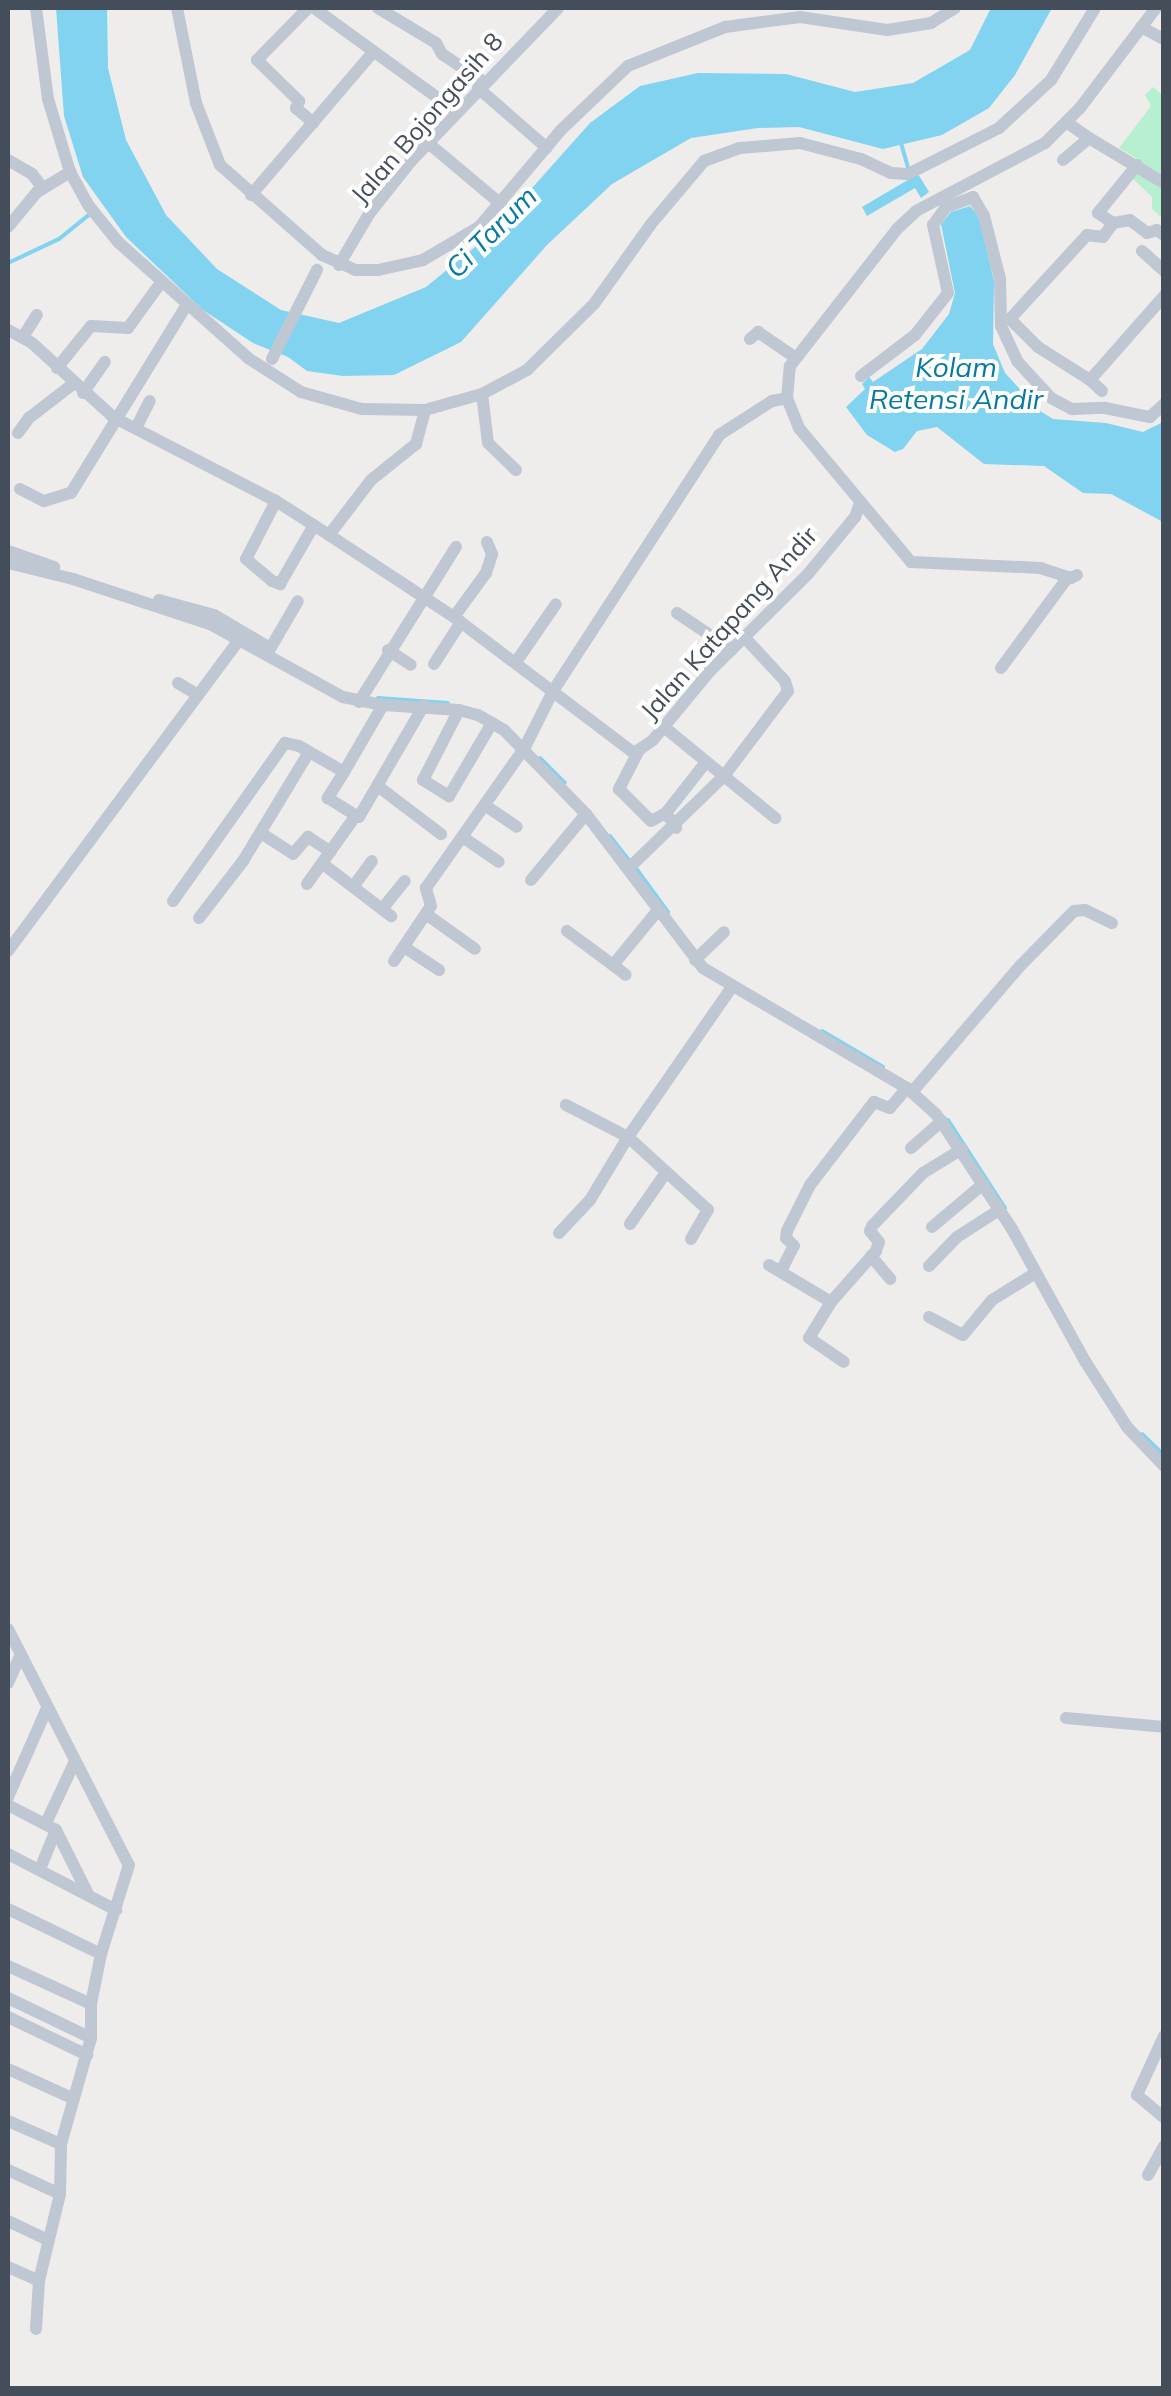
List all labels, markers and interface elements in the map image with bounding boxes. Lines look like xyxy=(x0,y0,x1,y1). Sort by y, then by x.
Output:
street label: Jalan Bojongasih 8 xyxy=(345,27,509,209)
water label: Ci Tarum xyxy=(438,179,544,285)
water label: Kolam Retensi Andir xyxy=(869,350,1043,416)
street label: Jalan Katapang Andir xyxy=(634,520,824,726)

